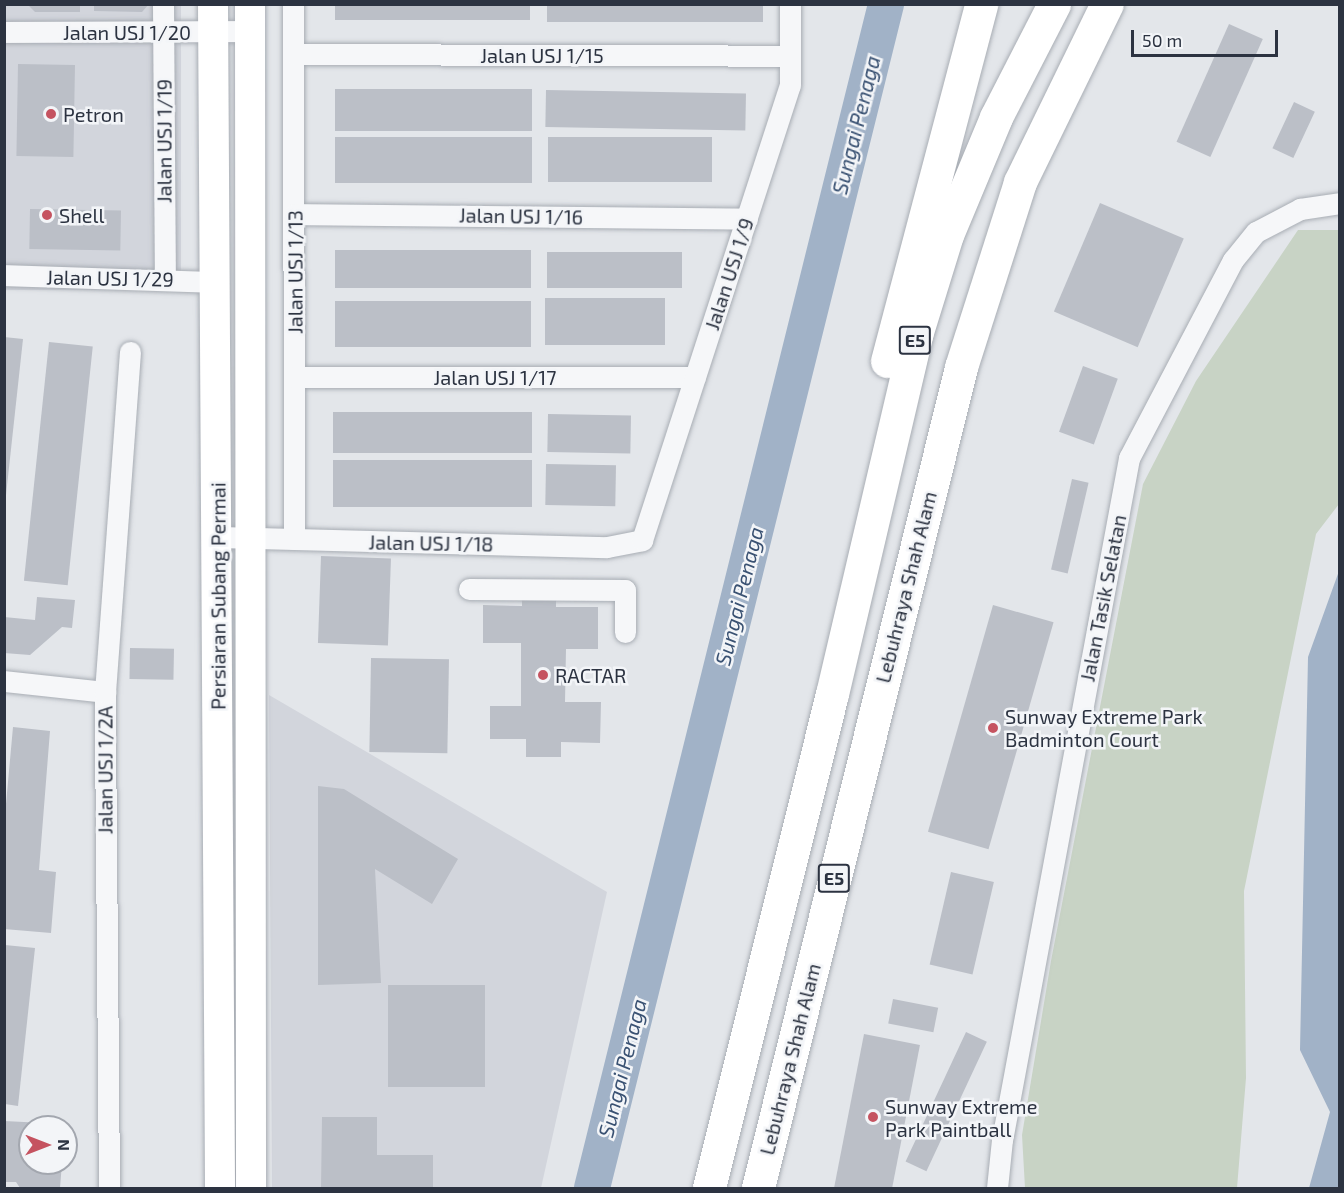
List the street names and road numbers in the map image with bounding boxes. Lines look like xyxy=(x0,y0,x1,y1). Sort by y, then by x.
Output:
street label: Jalan USJ 1/20 xyxy=(63,20,191,44)
street label: Jalan USJ 1/15 xyxy=(480,43,604,67)
street label: Jalan USJ 1/19 xyxy=(152,79,176,203)
street label: Jalan USJ 1/16 xyxy=(459,203,583,229)
street label: Jalan USJ 1/13 xyxy=(283,210,307,334)
street label: Jalan USJ 1/9 xyxy=(700,215,758,333)
street label: Jalan USJ 1/29 xyxy=(46,265,174,291)
road number: E5 xyxy=(898,325,932,355)
street label: Jalan USJ 1/17 xyxy=(433,365,557,389)
street label: Persiaran Subang Permai xyxy=(206,482,230,710)
street label: Lebuhraya Shah Alam xyxy=(871,488,941,686)
street label: Jalan Tasik Selatan xyxy=(1075,512,1131,684)
street label: Jalan USJ 1/18 xyxy=(368,530,494,556)
street label: Jalan USJ 1/2A xyxy=(93,706,117,834)
road number: E5 xyxy=(818,863,850,893)
street label: Lebuhraya Shah Alam xyxy=(755,960,825,1158)

